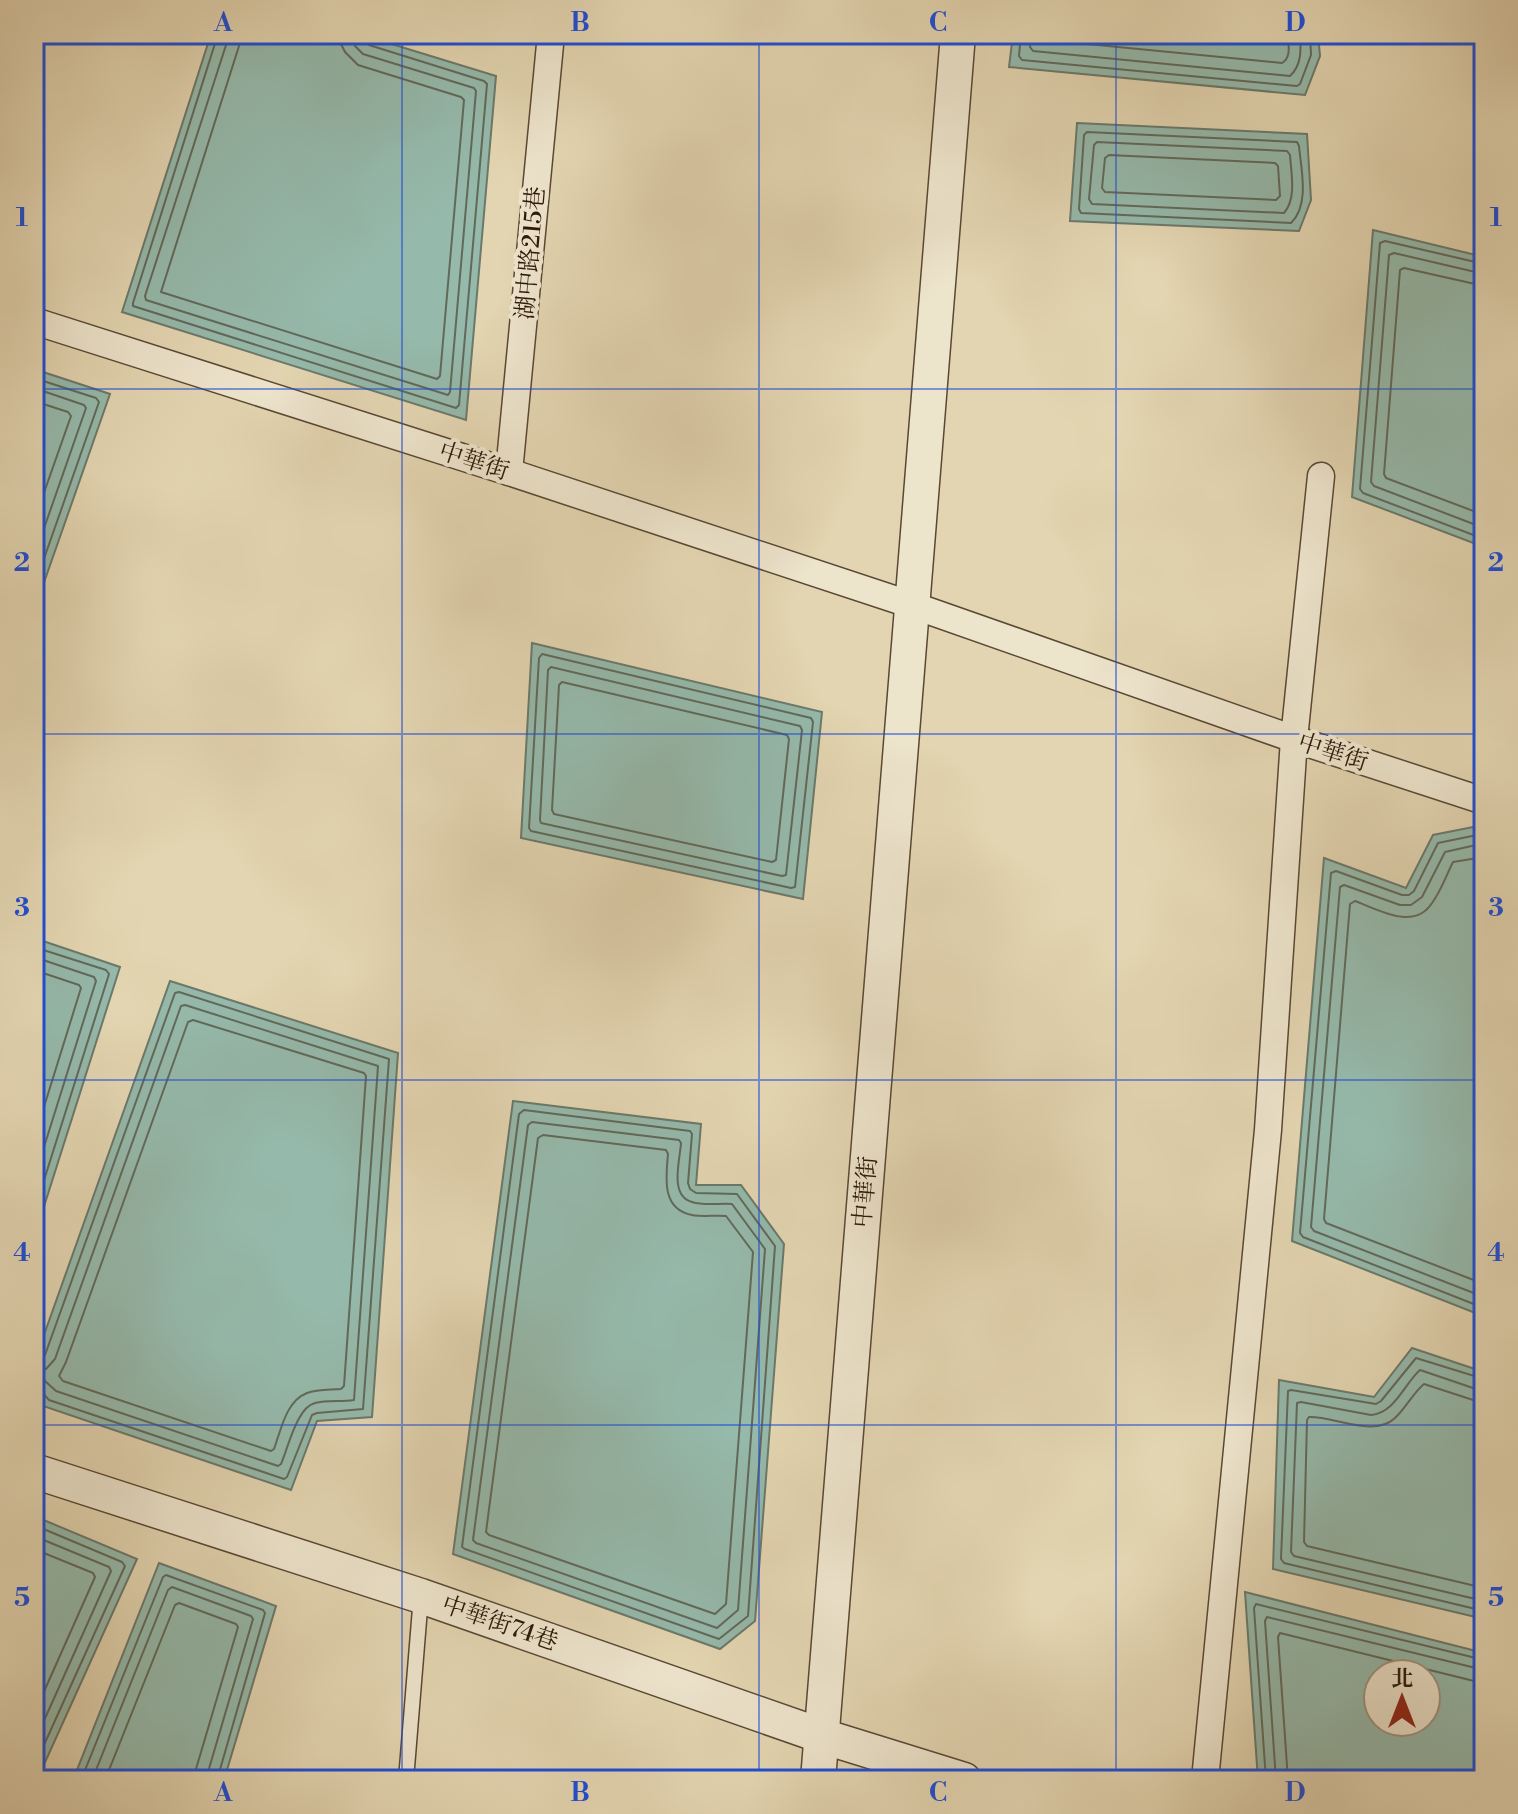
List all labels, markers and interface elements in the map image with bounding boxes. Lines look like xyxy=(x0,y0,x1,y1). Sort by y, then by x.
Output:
text: A xyxy=(213,7,233,39)
text: B xyxy=(570,7,590,39)
text: C xyxy=(929,7,947,39)
text: D xyxy=(1285,7,1305,39)
street label: 湖中路215巷 xyxy=(510,185,552,321)
text: 1 xyxy=(16,202,29,234)
text: 1 xyxy=(1490,202,1503,234)
street label: 中華街 xyxy=(435,437,513,487)
text: 2 xyxy=(14,547,30,579)
text: 2 xyxy=(1488,547,1504,579)
street label: 中華街 xyxy=(1294,728,1372,778)
text: 3 xyxy=(14,892,30,924)
text: 3 xyxy=(1488,892,1504,924)
street label: 中華街 xyxy=(848,1155,884,1229)
text: 4 xyxy=(13,1237,31,1269)
text: 4 xyxy=(1487,1237,1505,1269)
text: 5 xyxy=(14,1582,30,1614)
text: 5 xyxy=(1488,1582,1504,1614)
street label: 中華街74巷 xyxy=(438,1590,562,1658)
north arrow xyxy=(1362,1658,1442,1738)
text: 北 xyxy=(1391,1666,1413,1693)
text: A xyxy=(213,1777,233,1809)
text: B xyxy=(570,1777,590,1809)
text: C xyxy=(929,1777,947,1809)
text: D xyxy=(1285,1777,1305,1809)

